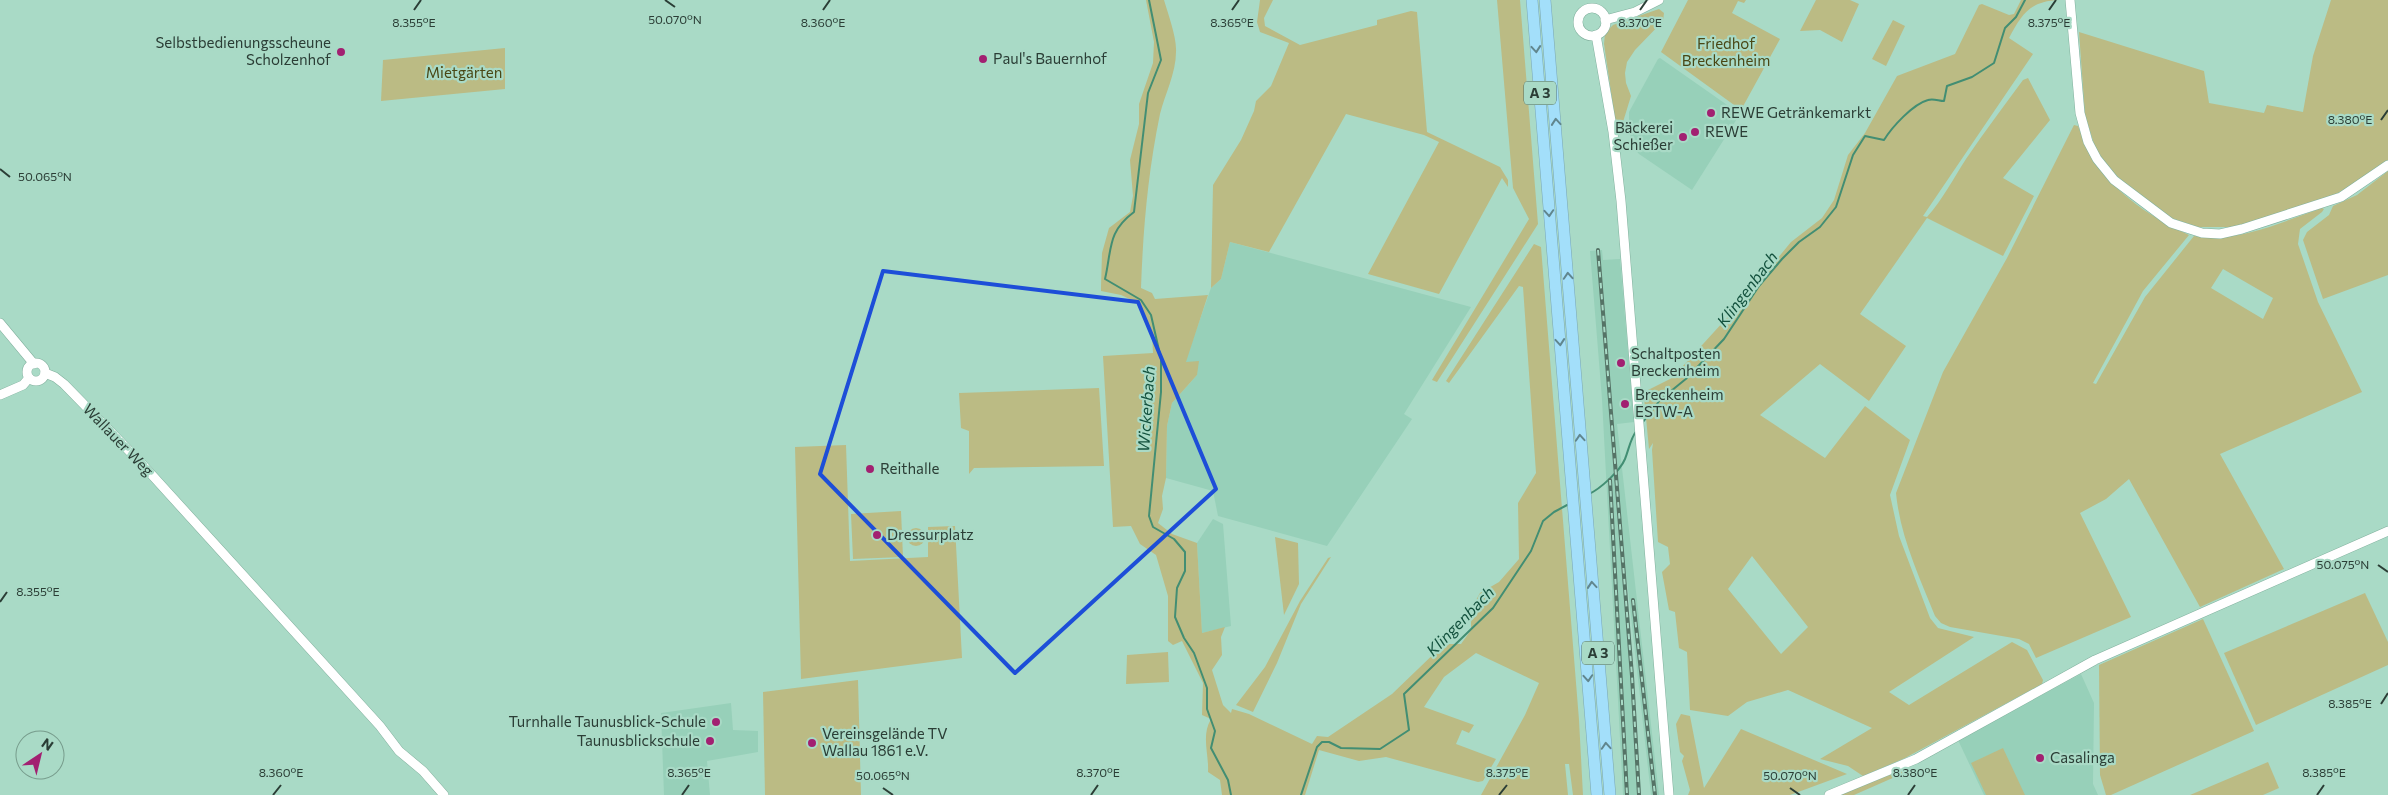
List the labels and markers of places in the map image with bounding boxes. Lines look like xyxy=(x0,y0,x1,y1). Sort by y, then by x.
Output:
place label: Selbstbedienungsscheune Scholzenhof xyxy=(155,33,331,68)
marker: Selbstbedienungsscheune Scholzenhof xyxy=(335,46,347,58)
place label: Paul's Bauernhof xyxy=(993,49,1107,67)
marker: Paul's Bauernhof xyxy=(977,53,989,65)
place label: REWE Getränkemarkt xyxy=(1721,103,1871,121)
marker: REWE Getränkemarkt xyxy=(1705,107,1717,119)
place label: Bäckerei Schießer xyxy=(1614,118,1673,153)
place label: REWE xyxy=(1705,122,1748,140)
marker: REWE xyxy=(1689,126,1701,138)
marker: Bäckerei Schießer xyxy=(1677,131,1689,143)
place label: Schaltposten Breckenheim xyxy=(1631,344,1721,379)
marker: Schaltposten Breckenheim xyxy=(1615,357,1627,369)
place label: Breckenheim ESTW-A xyxy=(1635,385,1724,420)
marker: Breckenheim ESTW-A xyxy=(1619,398,1631,410)
place label: Reithalle xyxy=(880,459,940,477)
marker: Reithalle xyxy=(864,463,876,475)
place label: Dressurplatz xyxy=(887,525,974,543)
marker: Dressurplatz xyxy=(871,529,883,541)
place label: Turnhalle Taunusblick-Schule xyxy=(508,712,706,730)
marker: Turnhalle Taunusblick-Schule xyxy=(710,716,722,728)
place label: Vereinsgelände TV Wallau 1861 e.V. xyxy=(822,724,948,759)
place label: Taunusblickschule xyxy=(577,731,700,749)
marker: Taunusblickschule xyxy=(704,735,716,747)
marker: Vereinsgelände TV Wallau 1861 e.V. xyxy=(806,737,818,749)
place label: Casalinga xyxy=(2050,748,2115,766)
marker: Casalinga xyxy=(2034,752,2046,764)

